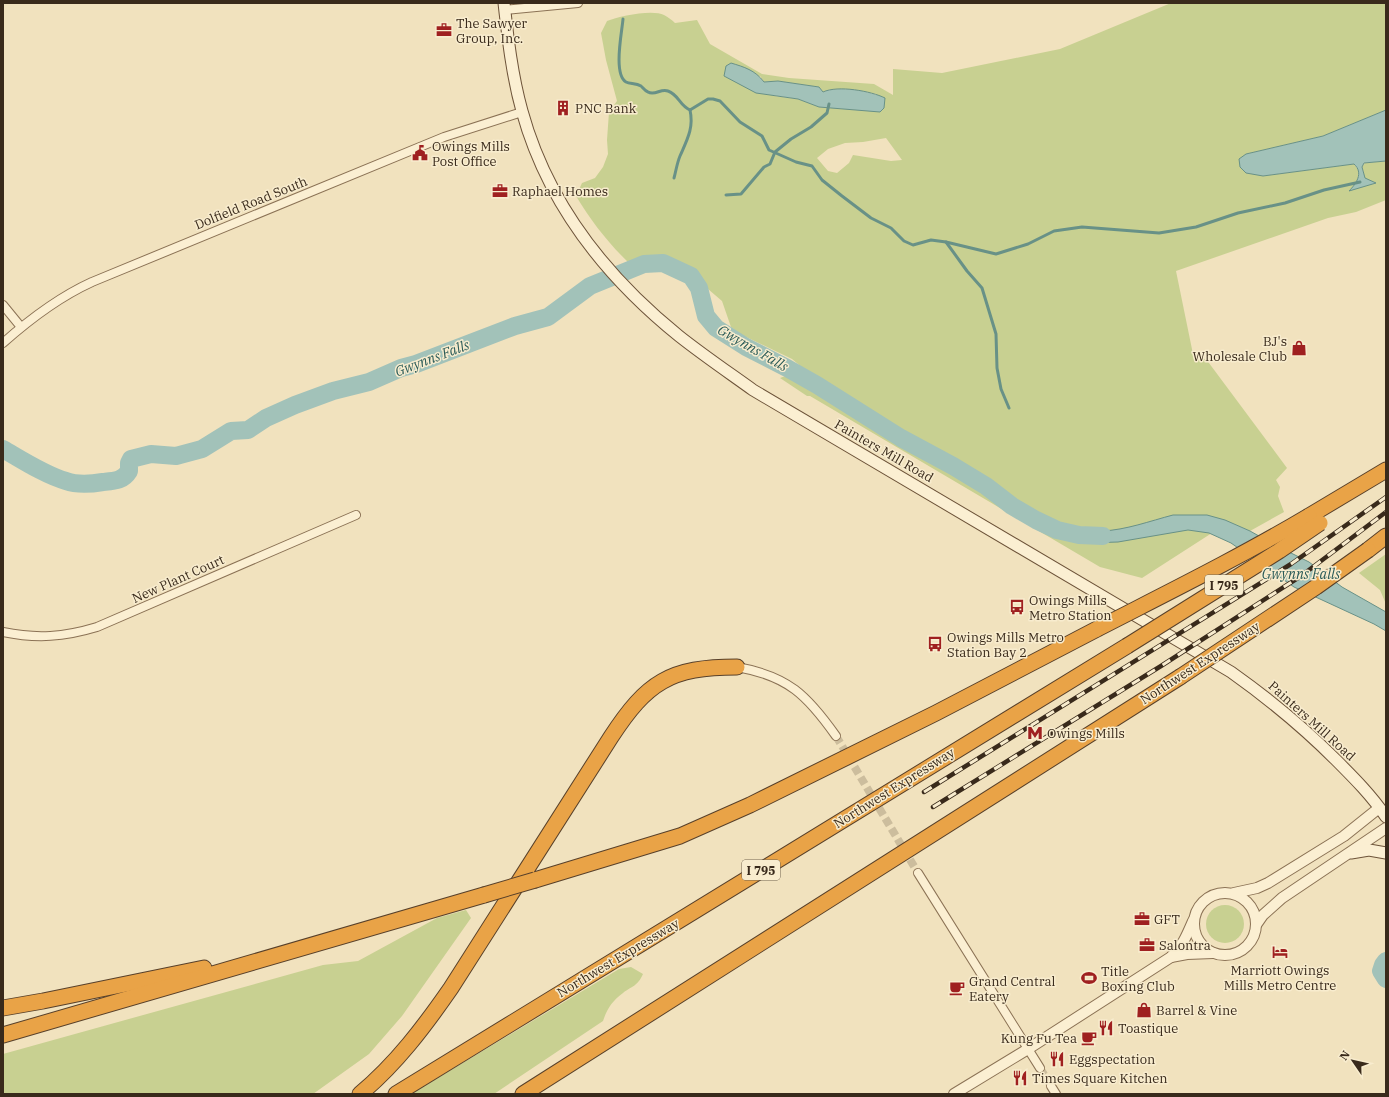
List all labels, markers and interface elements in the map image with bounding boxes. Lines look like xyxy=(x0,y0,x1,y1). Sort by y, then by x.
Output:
place label: The Sawyer Group, Inc. xyxy=(456,15,527,47)
office icon: The Sawyer Group, Inc. xyxy=(435,21,453,39)
building icon: PNC Bank xyxy=(554,99,572,117)
place label: PNC Bank xyxy=(575,100,637,117)
place label: Owings Mills Post Office xyxy=(432,138,510,170)
public building icon: Owings Mills Post Office xyxy=(411,144,429,162)
street label: Dolfield Road South xyxy=(192,173,310,233)
office icon: Raphael Homes xyxy=(491,182,509,200)
place label: Raphael Homes xyxy=(512,183,608,200)
water label: Gwynns Falls xyxy=(715,321,792,376)
place label: BJ's Wholesale Club xyxy=(1193,333,1287,365)
water label: Gwynns Falls xyxy=(392,335,473,380)
shop icon: BJ's Wholesale Club xyxy=(1290,339,1308,357)
street label: Painters Mill Road xyxy=(832,416,937,486)
street label: New Plant Court xyxy=(129,551,227,607)
water label: Gwynns Falls xyxy=(1262,565,1341,583)
road number: I 795 xyxy=(1205,575,1243,595)
place label: Owings Mills Metro Station xyxy=(1029,592,1112,624)
bus stop icon: Owings Mills Metro Station xyxy=(1008,598,1026,616)
street label: Northwest Expressway xyxy=(1137,618,1263,708)
place label: Owings Mills Metro Station Bay 2 xyxy=(947,629,1064,661)
bus stop icon: Owings Mills Metro Station Bay 2 xyxy=(926,635,944,653)
street label: Painters Mill Road xyxy=(1265,677,1359,765)
metro station icon: Owings Mills xyxy=(1026,724,1044,742)
place label: Owings Mills xyxy=(1047,725,1125,742)
street label: Northwest Expressway xyxy=(830,744,958,832)
road number: I 795 xyxy=(742,860,780,880)
office icon: GFT xyxy=(1133,910,1151,928)
place label: GFT xyxy=(1154,911,1181,928)
street label: Northwest Expressway xyxy=(554,915,682,1001)
office icon: Salontra xyxy=(1138,936,1156,954)
place label: Salontra xyxy=(1159,937,1211,954)
hotel icon: Marriott Owings Mills Metro Centre xyxy=(1271,943,1289,961)
place label: Marriott Owings Mills Metro Centre xyxy=(1224,962,1336,994)
place label: Title Boxing Club xyxy=(1101,963,1175,995)
sports icon: Title Boxing Club xyxy=(1080,969,1098,987)
place label: Grand Central Eatery xyxy=(969,973,1055,1005)
cafe icon: Grand Central Eatery xyxy=(948,979,966,997)
shop icon: Barrel & Vine xyxy=(1135,1001,1153,1019)
place label: Barrel & Vine xyxy=(1156,1002,1237,1019)
restaurant icon: Toastique xyxy=(1097,1019,1115,1037)
place label: Toastique xyxy=(1118,1020,1178,1037)
cafe icon: Kung Fu Tea xyxy=(1080,1029,1098,1047)
place label: Kung Fu Tea xyxy=(1001,1030,1077,1047)
north arrow xyxy=(1333,1041,1373,1081)
text: N xyxy=(1336,1048,1353,1063)
restaurant icon: Eggspectation xyxy=(1048,1050,1066,1068)
place label: Eggspectation xyxy=(1069,1051,1155,1068)
restaurant icon: Times Square Kitchen xyxy=(1011,1069,1029,1087)
place label: Times Square Kitchen xyxy=(1032,1070,1168,1087)

